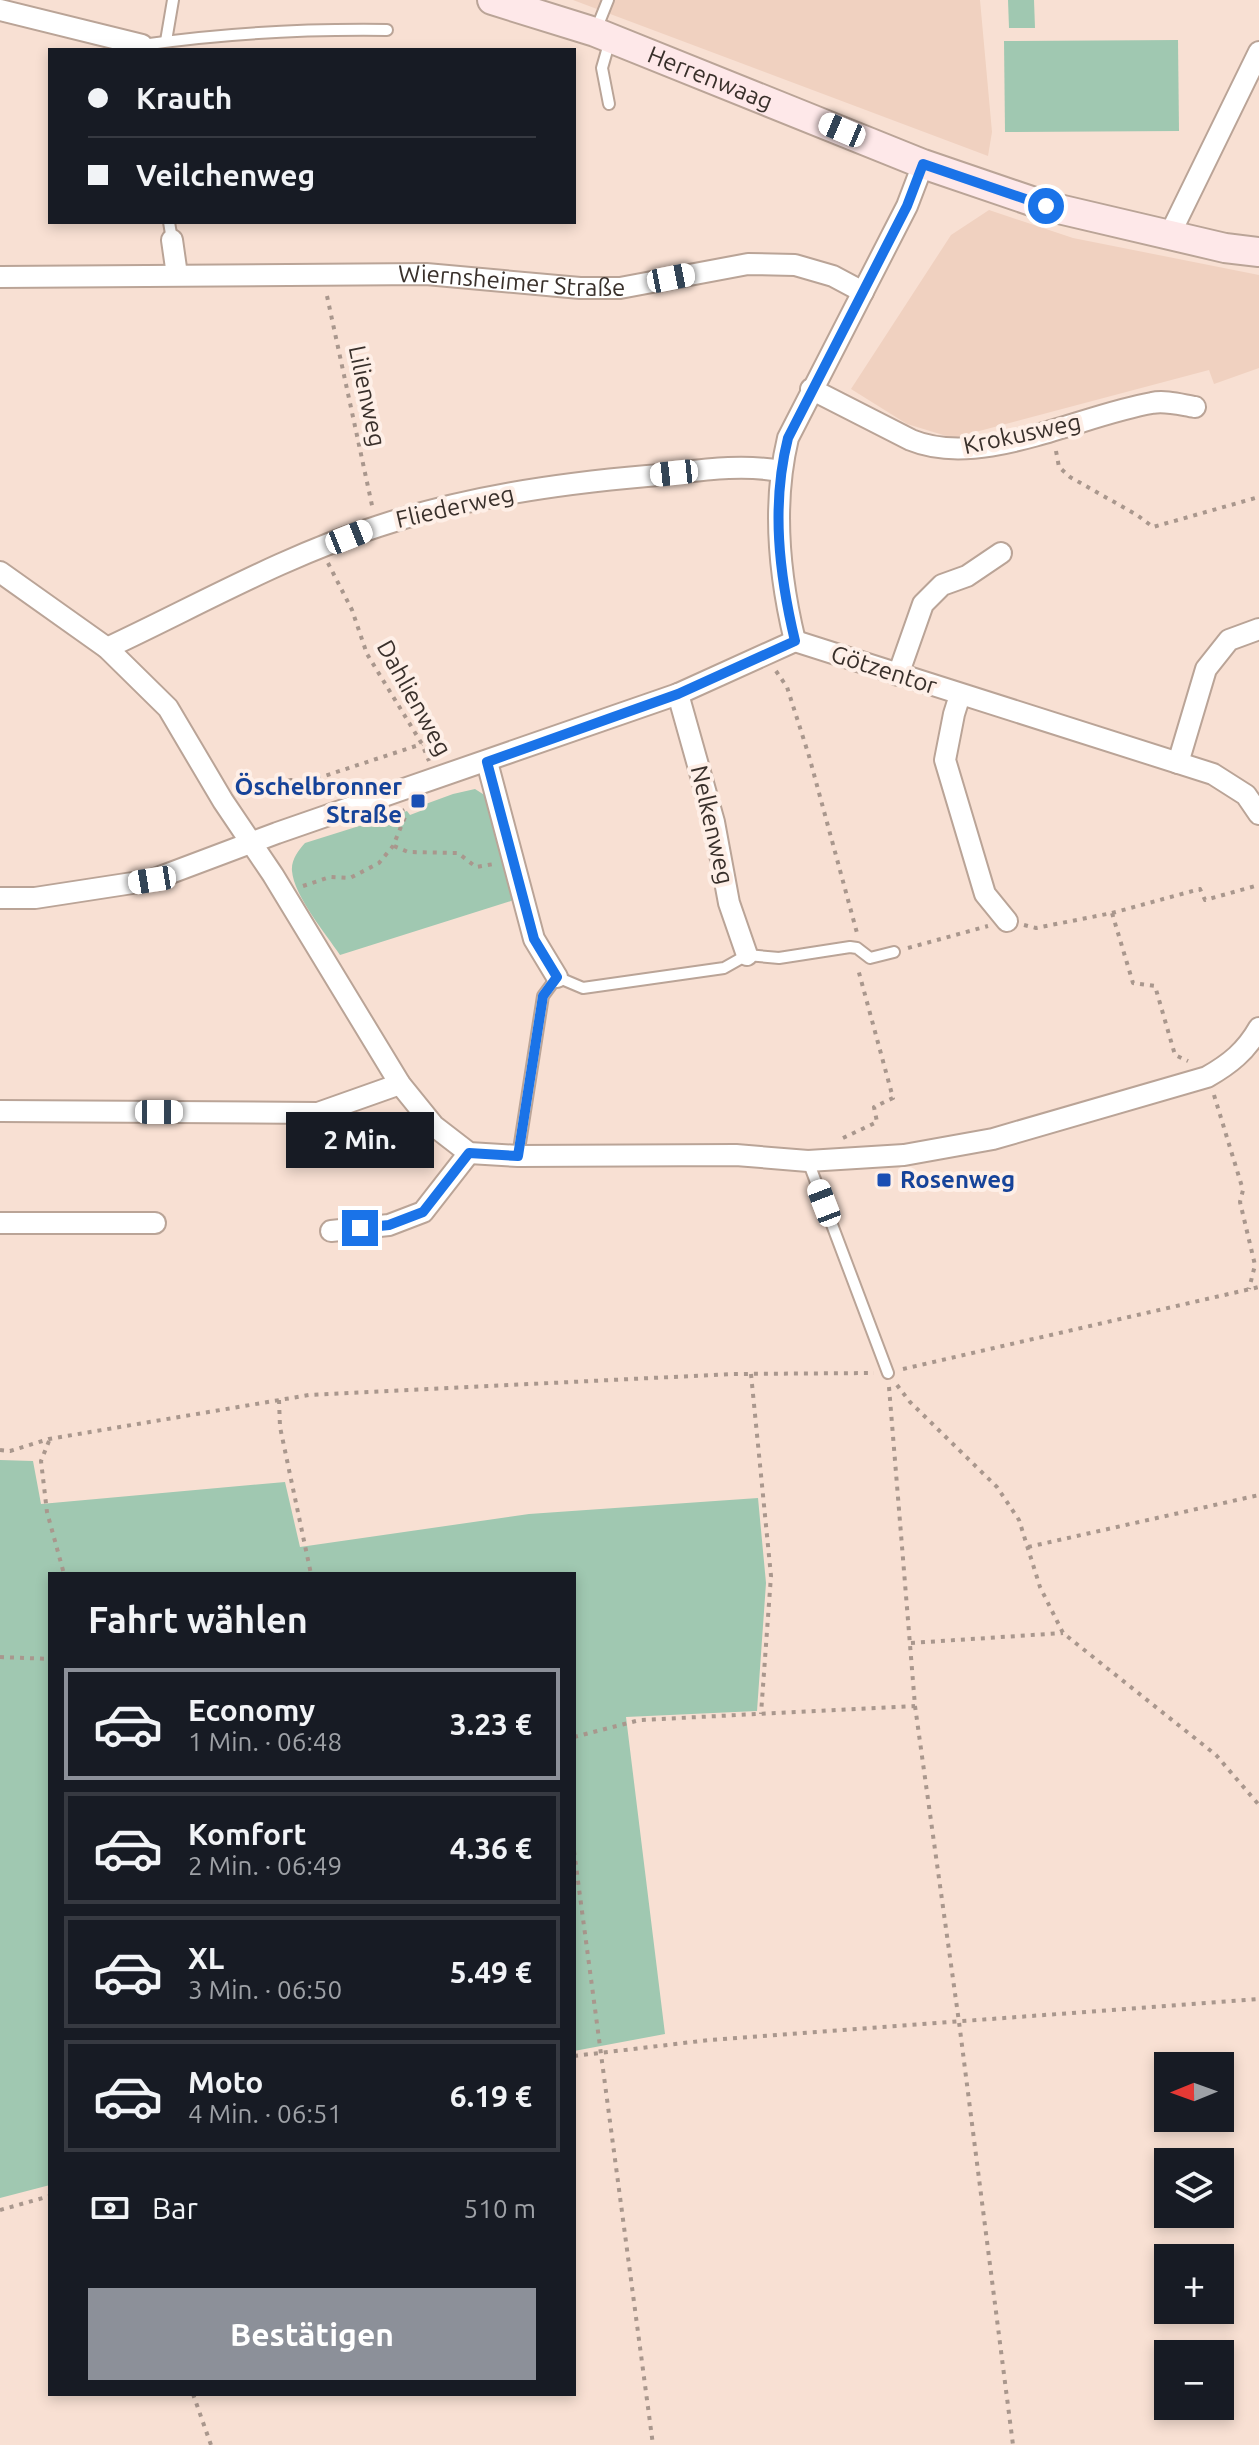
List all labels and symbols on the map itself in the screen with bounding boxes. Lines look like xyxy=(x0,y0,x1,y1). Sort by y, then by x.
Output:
street label: Herrenwaag xyxy=(644,41,777,115)
car xyxy=(815,110,869,150)
route start xyxy=(1028,188,1064,224)
street label: Wiernsheimer Straße xyxy=(398,260,625,301)
car xyxy=(645,262,697,294)
street label: Lilienweg xyxy=(344,343,391,449)
street label: Krokusweg xyxy=(961,408,1083,459)
car xyxy=(649,459,699,487)
street label: Fliederweg xyxy=(393,480,517,533)
car xyxy=(322,517,376,557)
street label: Dahlienweg xyxy=(372,635,457,760)
street label: Götzentor xyxy=(828,640,940,699)
street label: Nelkenweg xyxy=(686,763,739,887)
place label: Öschelbronner Straße xyxy=(235,772,402,828)
marker: Öschelbronner Straße xyxy=(409,792,427,810)
car xyxy=(126,864,178,896)
car xyxy=(135,1100,183,1124)
callout: 2 Min. xyxy=(286,1112,434,1168)
place label: Rosenweg xyxy=(900,1166,1015,1193)
marker: Rosenweg xyxy=(875,1171,893,1189)
car xyxy=(804,1176,844,1230)
route end xyxy=(342,1210,378,1246)
north arrow xyxy=(1154,2052,1234,2132)

